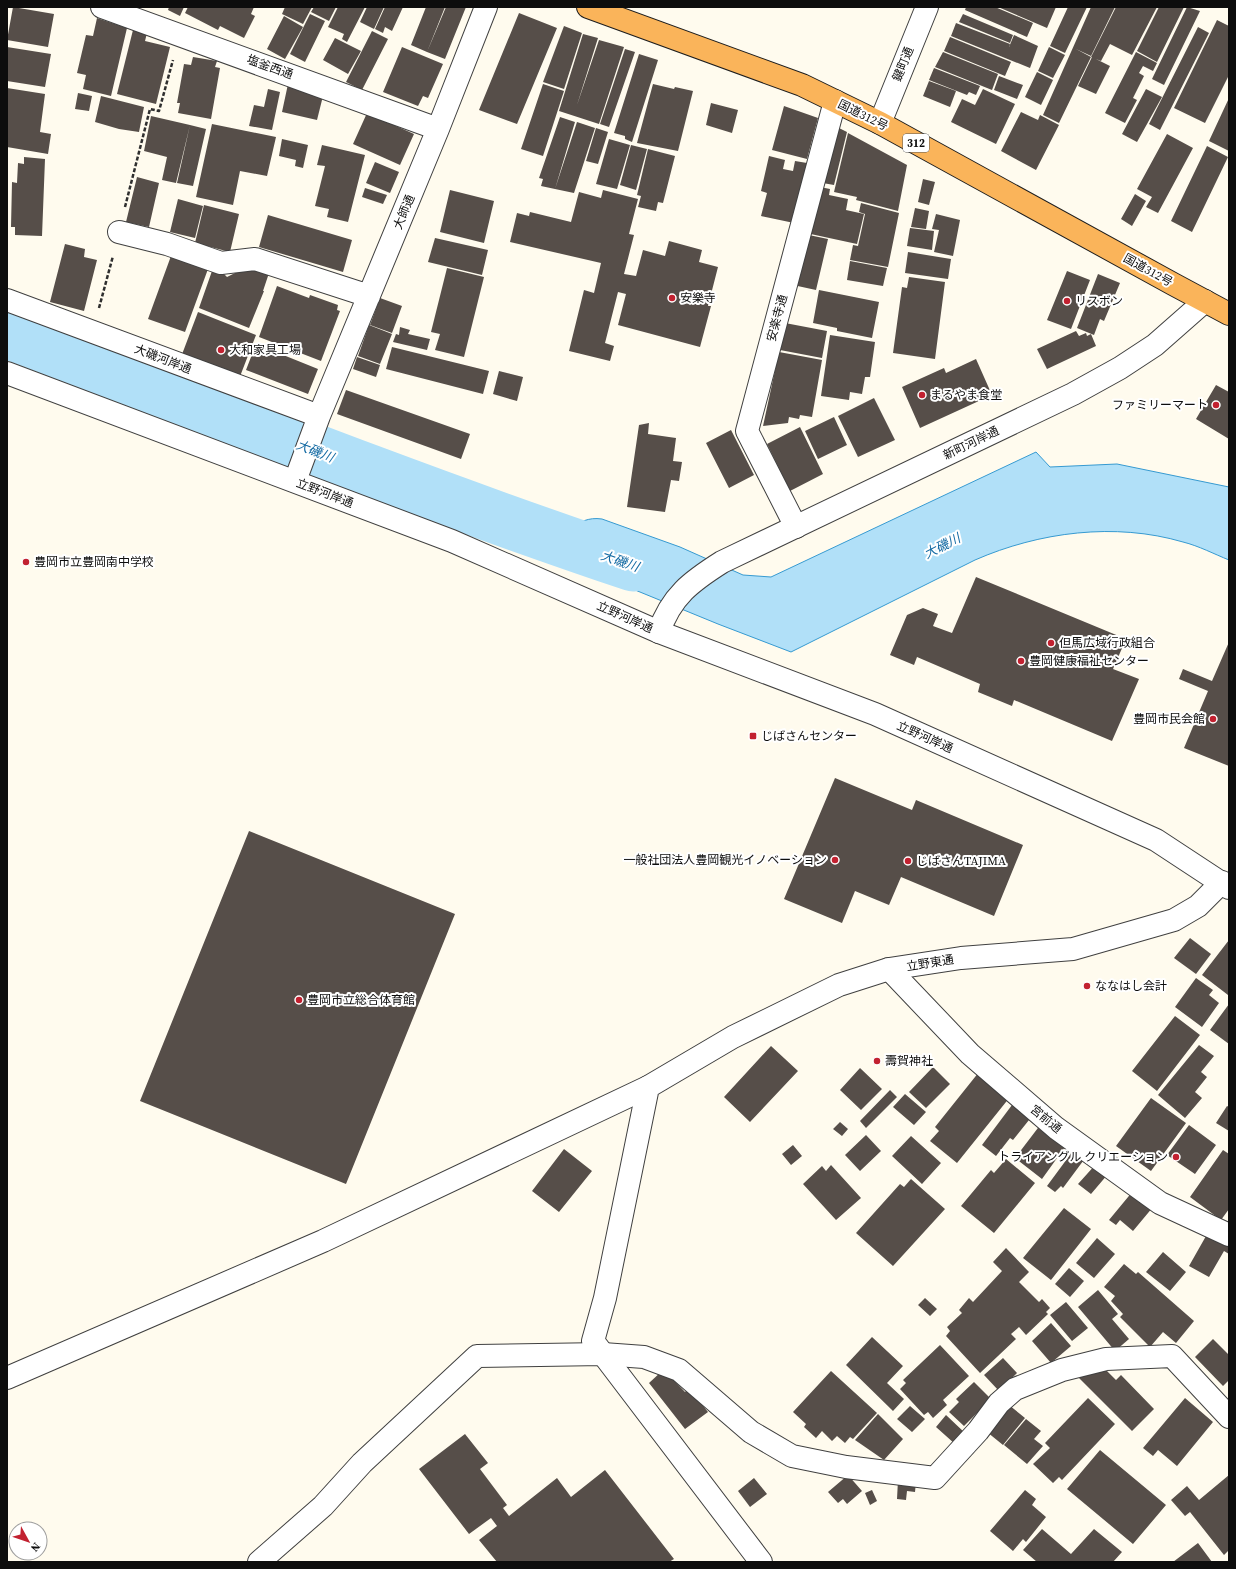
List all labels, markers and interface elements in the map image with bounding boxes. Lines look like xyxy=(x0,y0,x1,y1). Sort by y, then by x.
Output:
street label: 鍵町通 xyxy=(889,44,917,84)
street label: 塩釜西通 xyxy=(245,51,295,83)
street label: 国道312号 xyxy=(835,96,891,134)
road number: 312 xyxy=(903,134,929,152)
street label: 大師通 xyxy=(390,192,418,232)
street label: 国道312号 xyxy=(1120,250,1176,290)
place label: 安樂寺 xyxy=(680,290,716,306)
marker: 安樂寺 xyxy=(667,293,677,303)
street label: 安楽寺通 xyxy=(763,293,791,343)
place label: リスボン xyxy=(1075,293,1123,309)
marker: リスボン xyxy=(1062,296,1072,306)
street label: 大磯河岸通 xyxy=(132,341,194,377)
place label: 大和家具工場 xyxy=(229,342,301,358)
marker: 大和家具工場 xyxy=(216,345,226,355)
place label: まるやま食堂 xyxy=(930,387,1002,403)
marker: まるやま食堂 xyxy=(917,390,927,400)
place label: ファミリーマート xyxy=(1112,397,1208,413)
marker: ファミリーマート xyxy=(1211,400,1221,410)
street label: 新町河岸通 xyxy=(941,423,1001,463)
water label: 大磯川 xyxy=(294,436,338,467)
street label: 立野河岸通 xyxy=(294,475,356,511)
water label: 大磯川 xyxy=(921,529,965,562)
water label: 大磯川 xyxy=(599,547,643,576)
place label: 豊岡市立豊岡南中学校 xyxy=(34,554,154,570)
marker: 豊岡市立豊岡南中学校 xyxy=(21,557,31,567)
street label: 立野河岸通 xyxy=(594,597,656,637)
place label: 但馬広域行政組合 xyxy=(1059,635,1155,651)
marker: 但馬広域行政組合 xyxy=(1046,638,1056,648)
place label: 豊岡健康福祉センター xyxy=(1029,653,1149,669)
marker: 豊岡健康福祉センター xyxy=(1016,656,1026,666)
place label: 豊岡市民会館 xyxy=(1133,711,1205,727)
marker: 豊岡市民会館 xyxy=(1208,714,1218,724)
street label: 立野河岸通 xyxy=(894,717,956,757)
place label: じばさんセンター xyxy=(761,728,857,744)
marker: じばさんセンター xyxy=(748,731,758,741)
place label: 一般社団法人豊岡観光イノベーション xyxy=(623,852,827,868)
place label: じばさんTAJIMA xyxy=(916,853,1006,869)
marker: 一般社団法人豊岡観光イノベーション xyxy=(830,855,840,865)
marker: じばさんTAJIMA xyxy=(903,856,913,866)
street label: 立野東通 xyxy=(905,951,955,975)
place label: ななはし会計 xyxy=(1095,978,1167,994)
marker: ななはし会計 xyxy=(1082,981,1092,991)
place label: 豊岡市立総合体育館 xyxy=(307,992,415,1008)
marker: 豊岡市立総合体育館 xyxy=(294,995,304,1005)
place label: 壽賀神社 xyxy=(885,1053,933,1069)
marker: 壽賀神社 xyxy=(872,1056,882,1066)
street label: 宮前通 xyxy=(1027,1101,1065,1137)
place label: トライアングル クリエーション xyxy=(998,1149,1168,1165)
marker: トライアングル クリエーション xyxy=(1171,1152,1181,1162)
north arrow xyxy=(8,1521,48,1561)
text: N xyxy=(27,1539,44,1555)

